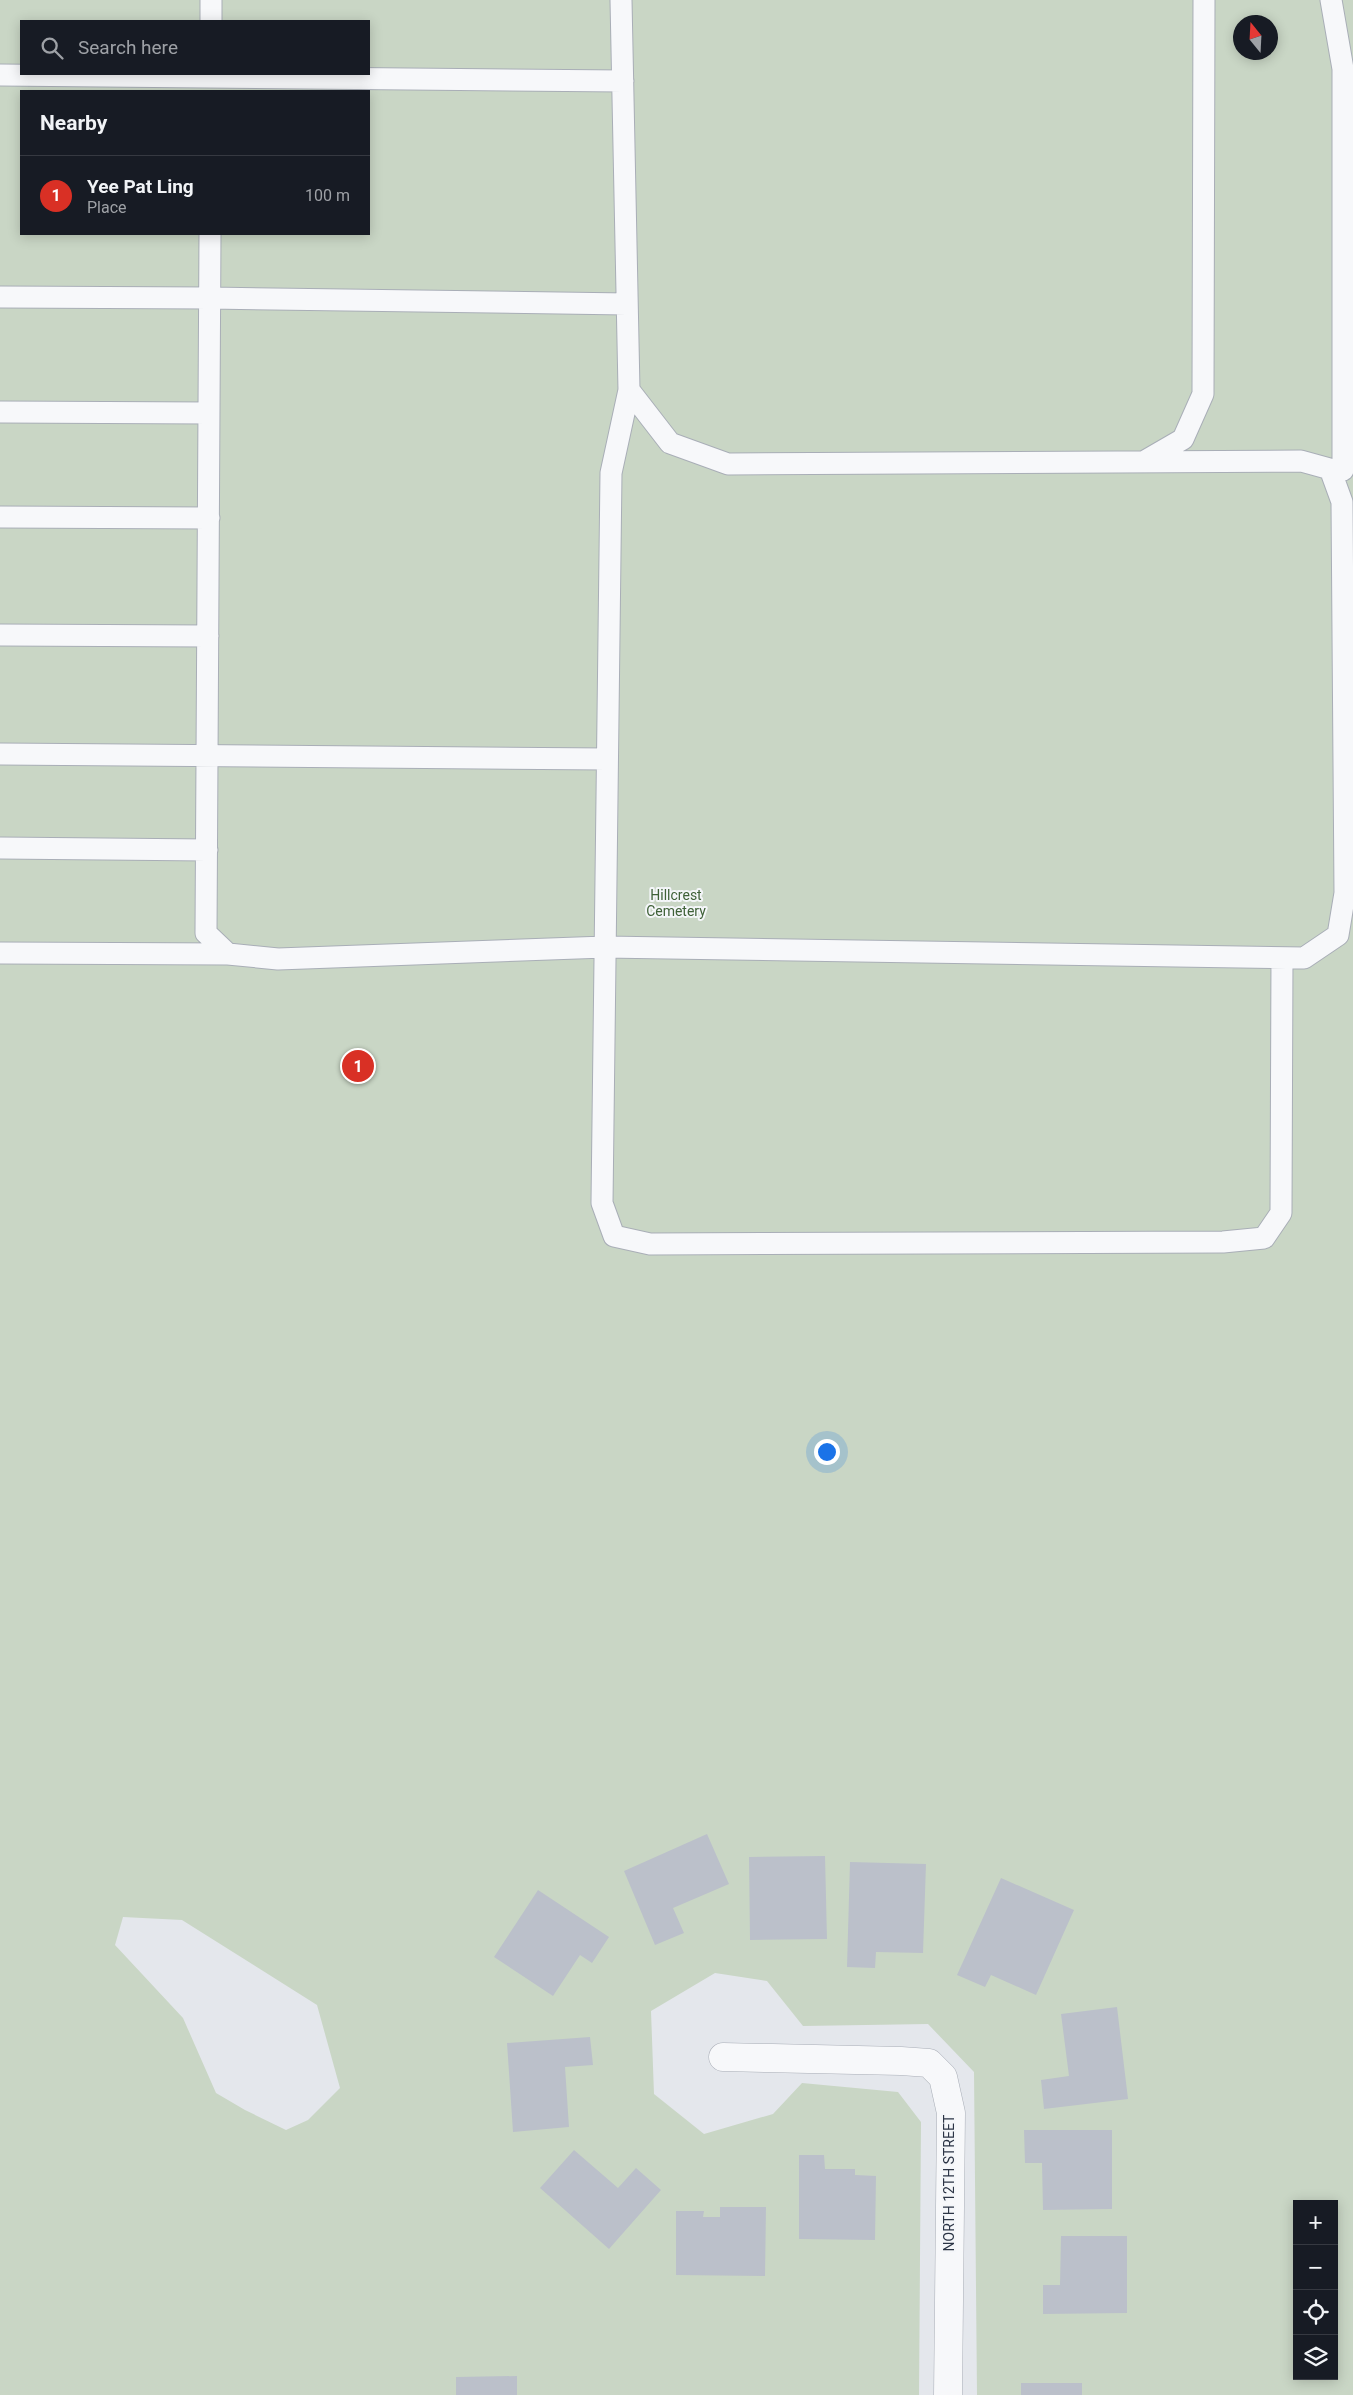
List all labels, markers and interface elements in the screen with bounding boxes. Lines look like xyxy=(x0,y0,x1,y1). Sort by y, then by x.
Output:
north arrow xyxy=(1233,15,1278,60)
search box xyxy=(20,20,370,75)
icon: search xyxy=(38,34,66,62)
text: Search here xyxy=(78,36,178,59)
text: Nearby xyxy=(40,111,107,135)
text: Yee Pat Ling xyxy=(87,175,194,198)
text: 1 xyxy=(51,186,61,205)
text: 100 m xyxy=(305,186,350,205)
text: Place xyxy=(87,198,127,217)
park label: Hillcrest Cemetery xyxy=(646,887,706,919)
pin: 1 xyxy=(342,1047,374,1085)
your location xyxy=(814,1439,840,1465)
street label: NORTH 12TH STREET xyxy=(941,2114,957,2251)
map controls xyxy=(1293,2200,1338,2380)
button: + xyxy=(1293,2200,1338,2245)
button: − xyxy=(1293,2245,1338,2290)
button: locate xyxy=(1293,2290,1338,2335)
button: layers xyxy=(1293,2335,1338,2380)

